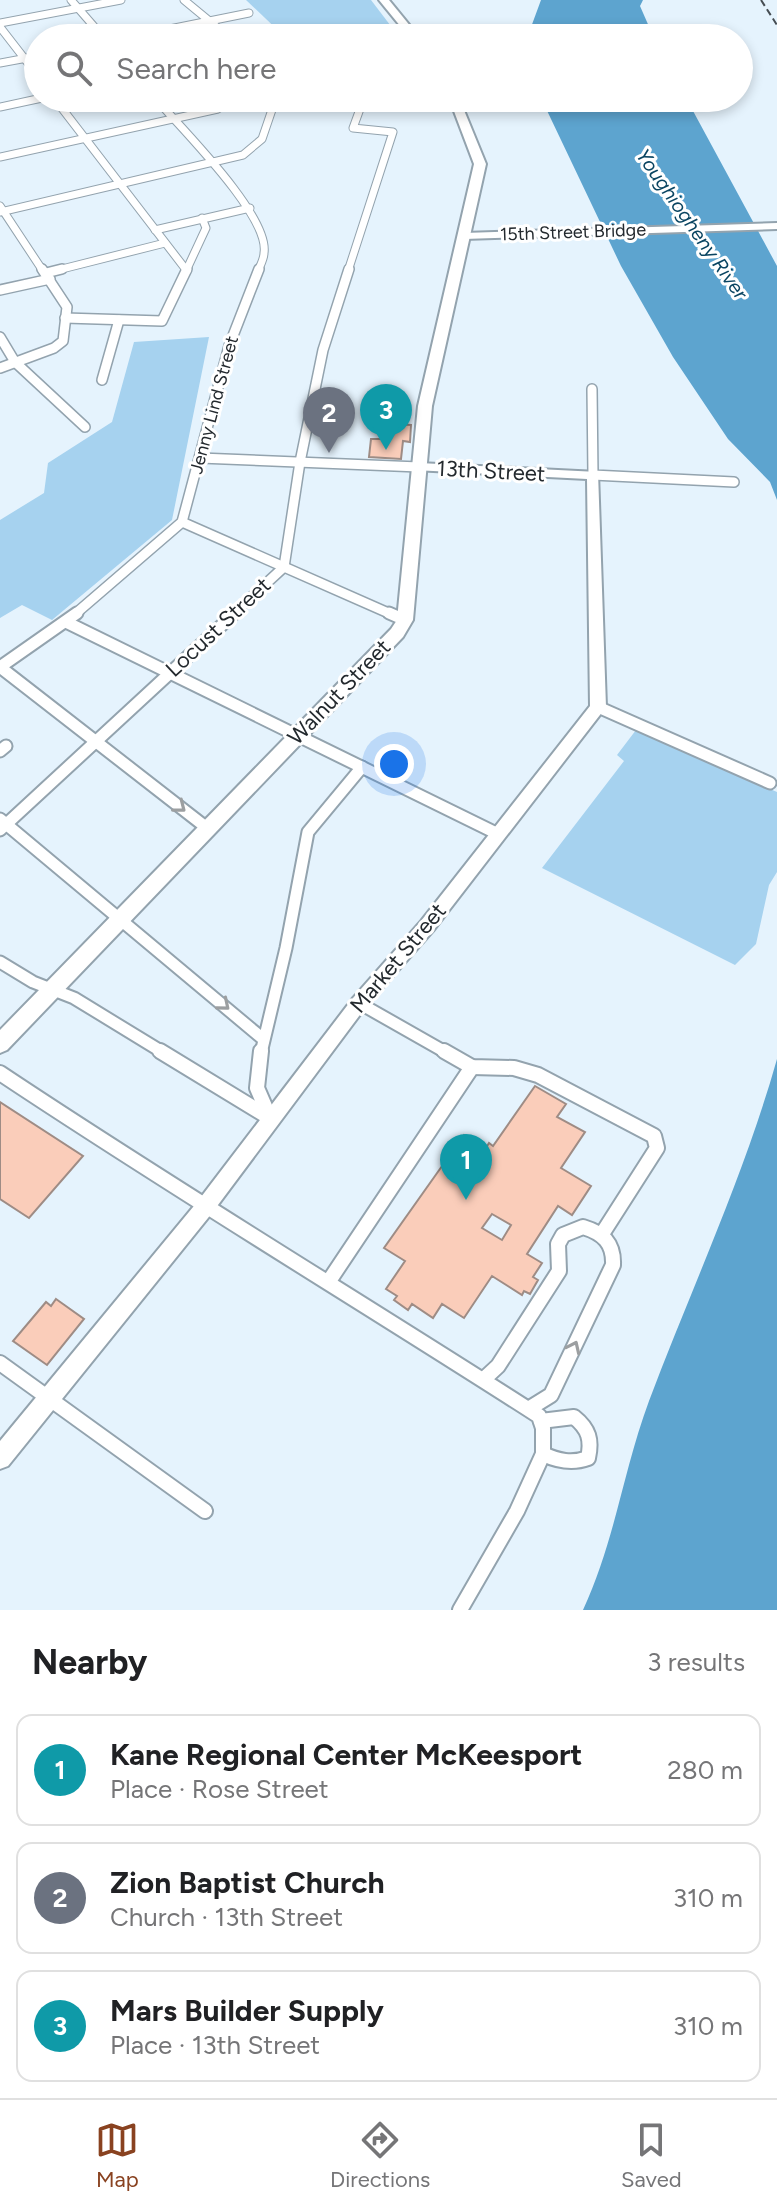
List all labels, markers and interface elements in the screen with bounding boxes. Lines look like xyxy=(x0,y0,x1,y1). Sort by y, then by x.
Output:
search box xyxy=(24,24,753,112)
icon: search xyxy=(52,46,96,90)
text: Search here xyxy=(116,50,276,87)
water label: Youghiogheny River xyxy=(631,144,754,305)
street label: 15th Street Bridge xyxy=(500,218,647,246)
street label: Jenny Lind Street xyxy=(185,333,243,476)
pin: 3 xyxy=(360,384,412,450)
pin: 2 xyxy=(303,387,355,453)
street label: 13th Street xyxy=(436,455,546,487)
street label: Locust Street xyxy=(160,571,276,683)
street label: Walnut Street xyxy=(282,634,396,750)
your location xyxy=(374,744,414,784)
one-way arrow xyxy=(171,797,186,811)
street label: Market Street xyxy=(344,898,452,1018)
one-way arrow xyxy=(214,995,229,1010)
pin: 1 xyxy=(440,1134,492,1200)
one-way arrow xyxy=(564,1340,580,1355)
text: Nearby xyxy=(32,1642,147,1683)
text: 3 results xyxy=(647,1646,745,1678)
text: Kane Regional Center McKeesport xyxy=(110,1736,582,1773)
text: 1 xyxy=(55,1754,65,1786)
text: 280 m xyxy=(667,1754,743,1786)
text: Place · Rose Street xyxy=(110,1773,329,1805)
text: Zion Baptist Church xyxy=(110,1864,385,1901)
text: 2 xyxy=(52,1882,68,1914)
text: 310 m xyxy=(673,1882,743,1914)
text: Church · 13th Street xyxy=(110,1901,343,1933)
text: Mars Builder Supply xyxy=(110,1992,384,2029)
text: 3 xyxy=(53,2010,67,2042)
text: 310 m xyxy=(673,2010,743,2042)
text: Place · 13th Street xyxy=(110,2029,320,2061)
tab: Map xyxy=(95,2118,139,2193)
tab: Directions xyxy=(330,2118,430,2193)
tab: Saved xyxy=(621,2118,682,2193)

